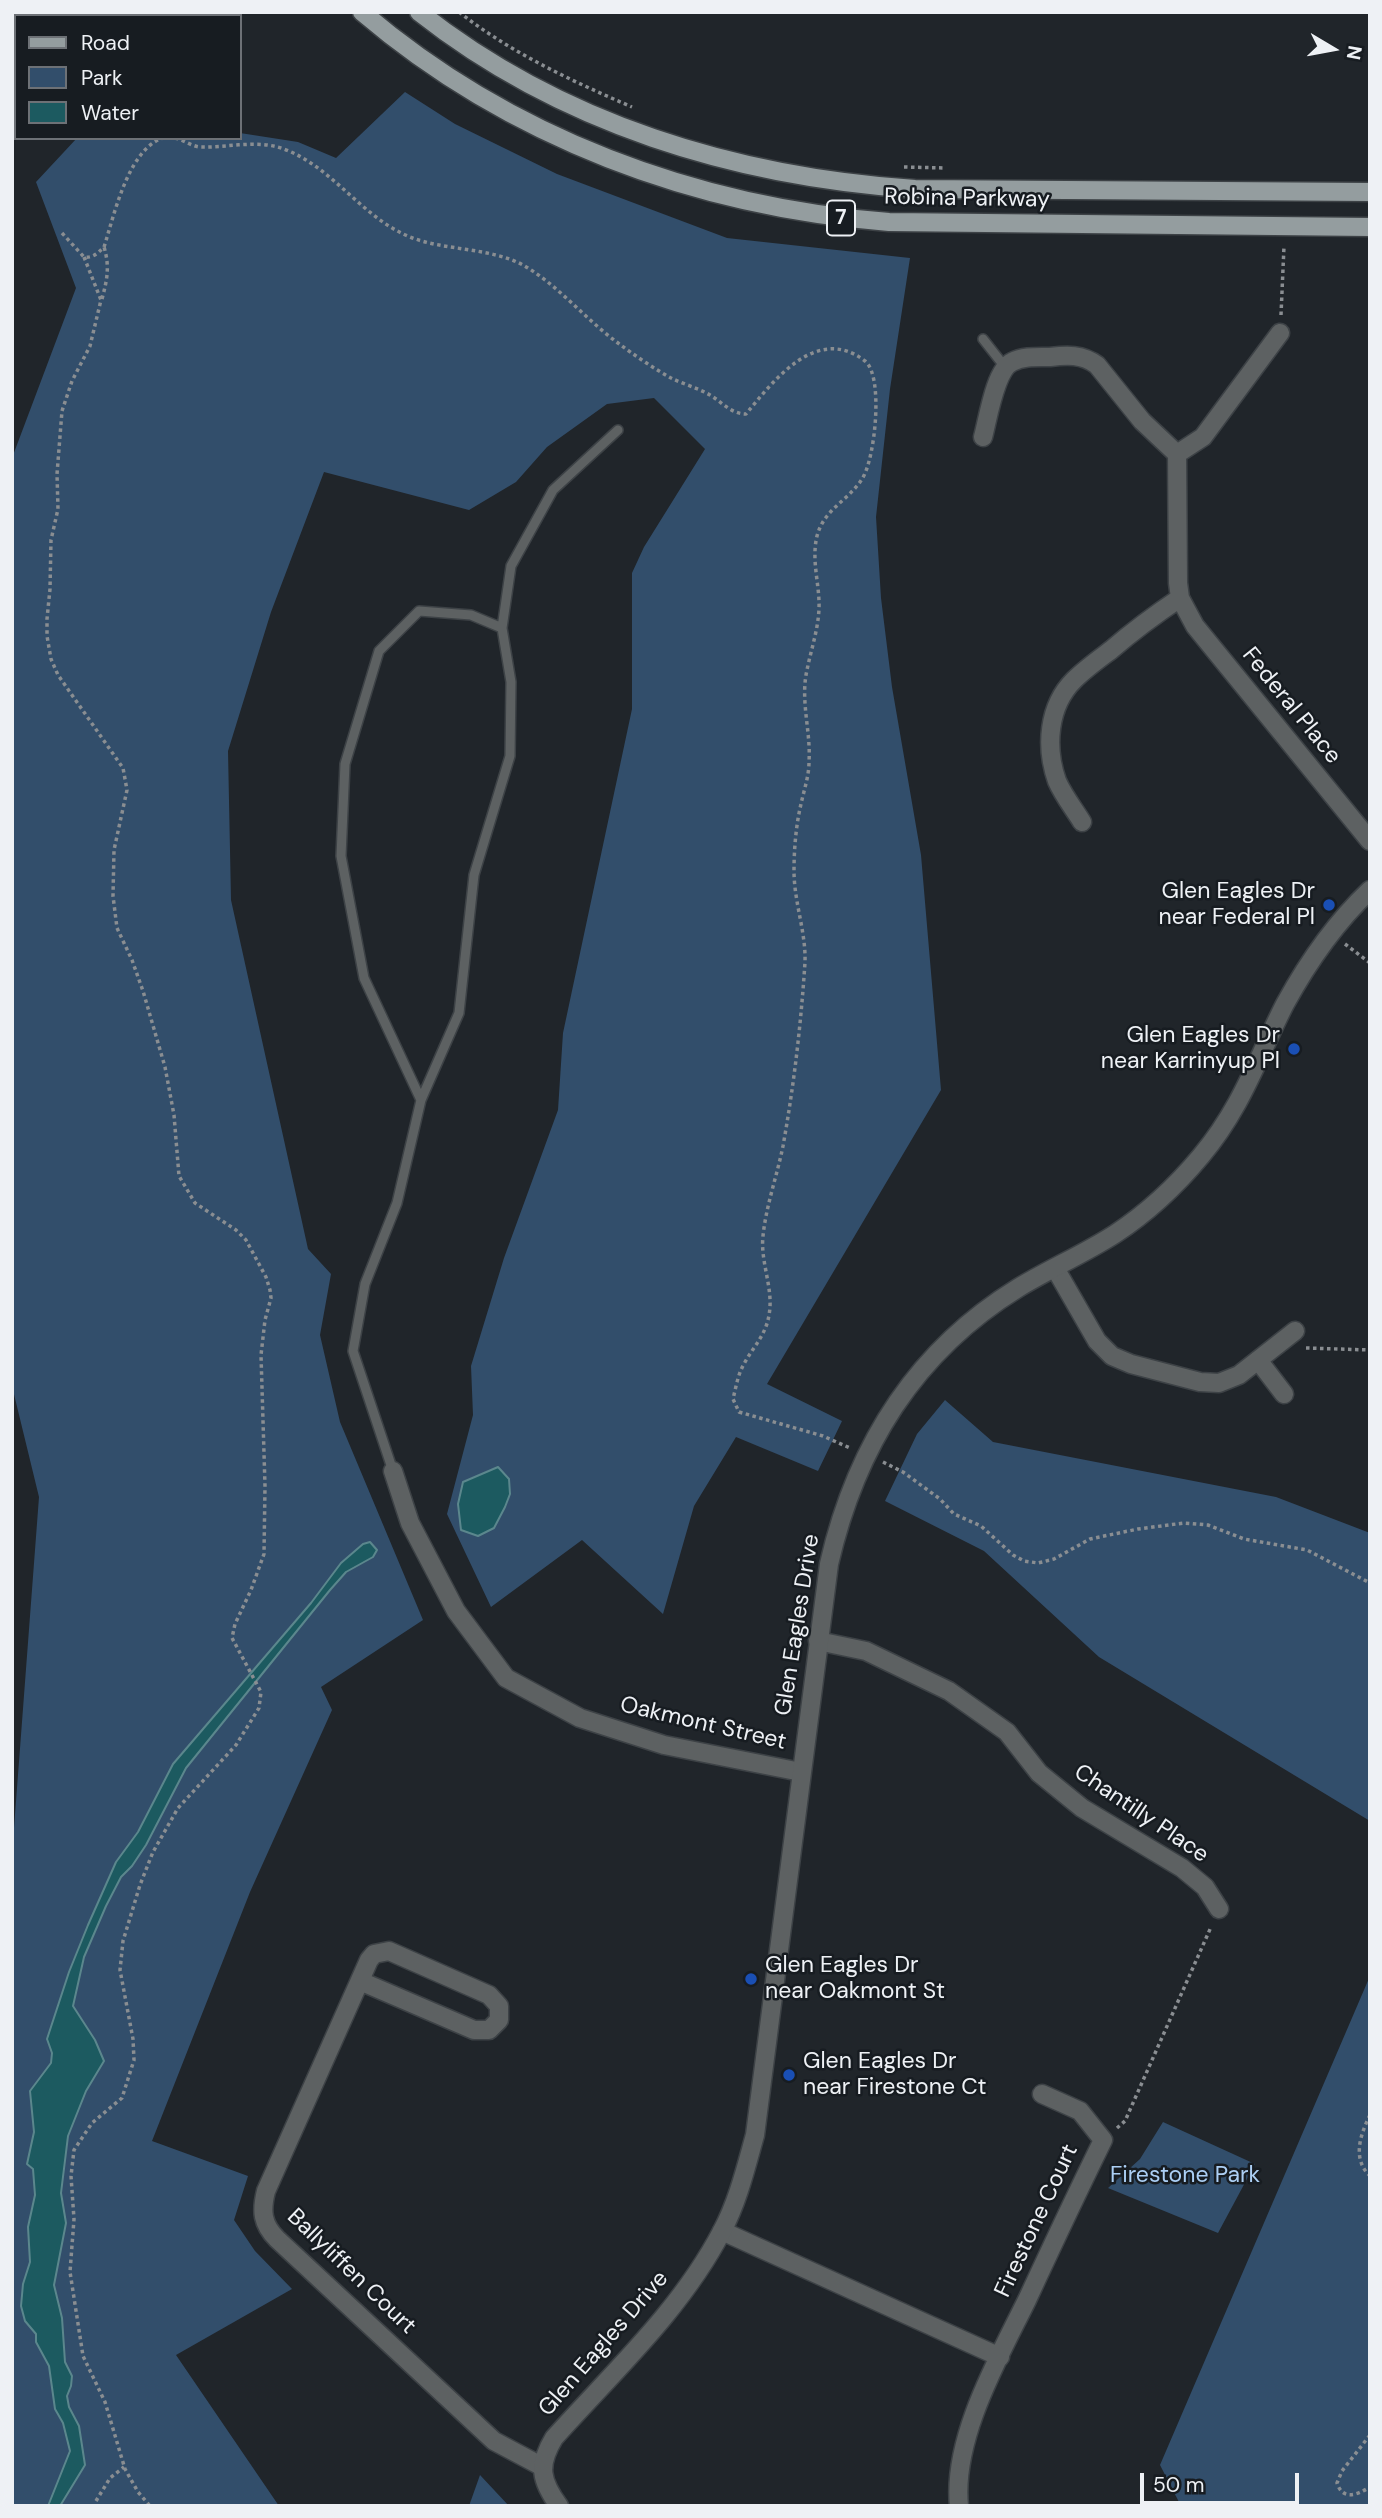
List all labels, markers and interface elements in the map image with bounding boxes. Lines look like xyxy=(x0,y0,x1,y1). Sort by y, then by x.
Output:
legend xyxy=(14,14,242,140)
north arrow xyxy=(1298,14,1368,84)
text: Road xyxy=(81,29,130,57)
text: N xyxy=(1341,44,1368,62)
text: Park xyxy=(81,64,122,92)
text: Water xyxy=(81,99,139,127)
street label: Robina Parkway xyxy=(884,184,1050,214)
road number: 7 xyxy=(827,200,855,235)
street label: Federal Place xyxy=(1236,642,1346,770)
place label: Glen Eagles Dr near Federal Pl xyxy=(1158,878,1315,932)
marker: Glen Eagles Dr near Federal Pl xyxy=(1321,897,1337,913)
place label: Glen Eagles Dr near Karrinyup Pl xyxy=(1101,1022,1280,1076)
marker: Glen Eagles Dr near Karrinyup Pl xyxy=(1286,1041,1302,1057)
street label: Glen Eagles Drive xyxy=(770,1532,826,1718)
street label: Oakmont Street xyxy=(617,1691,789,1757)
street label: Chantilly Place xyxy=(1068,1759,1214,1869)
place label: Glen Eagles Dr near Oakmont St xyxy=(765,1952,945,2006)
marker: Glen Eagles Dr near Oakmont St xyxy=(743,1971,759,1987)
place label: Glen Eagles Dr near Firestone Ct xyxy=(803,2048,987,2102)
marker: Glen Eagles Dr near Firestone Ct xyxy=(781,2067,797,2083)
street label: Firestone Court xyxy=(990,2140,1084,2302)
park label: Firestone Park xyxy=(1110,2162,1260,2190)
street label: Ballyliffen Court xyxy=(281,2204,421,2340)
street label: Glen Eagles Drive xyxy=(533,2266,675,2422)
scale bar xyxy=(1144,2458,1303,2502)
text: 50 m xyxy=(1153,2471,1204,2499)

